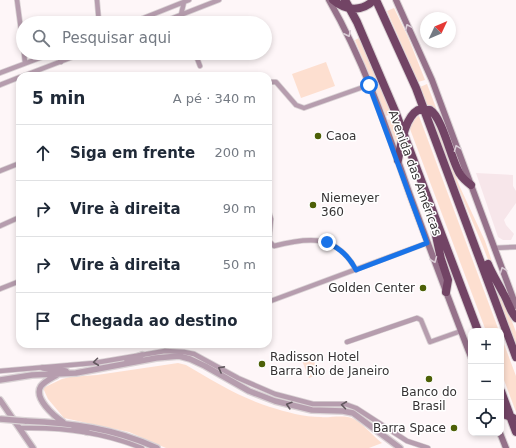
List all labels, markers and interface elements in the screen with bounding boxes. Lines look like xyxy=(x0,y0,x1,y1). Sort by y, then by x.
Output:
north arrow xyxy=(420,12,456,48)
search box xyxy=(16,16,272,60)
one-way arrow xyxy=(405,24,413,31)
icon: search xyxy=(30,27,52,49)
text: Pesquisar aqui xyxy=(62,29,171,47)
one-way arrow xyxy=(343,30,351,37)
route start xyxy=(360,76,378,94)
text: 5 min xyxy=(32,88,85,108)
text: A pé · 340 m xyxy=(173,91,256,106)
street label: Avenida das Américas xyxy=(386,108,444,238)
place label: Caoa xyxy=(326,129,356,143)
marker: Caoa xyxy=(313,131,323,141)
icon: ahead xyxy=(32,142,54,164)
text: Siga em frente xyxy=(70,144,195,162)
one-way arrow xyxy=(453,144,461,151)
text: 200 m xyxy=(214,145,256,160)
place label: Niemeyer 360 xyxy=(321,191,379,219)
icon: right xyxy=(32,198,54,220)
text: Vire à direita xyxy=(70,200,181,218)
marker: Niemeyer 360 xyxy=(308,200,318,210)
text: 90 m xyxy=(223,201,256,216)
route end xyxy=(318,233,336,251)
icon: right xyxy=(32,254,54,276)
text: Vire à direita xyxy=(70,256,181,274)
text: 50 m xyxy=(223,257,256,272)
one-way arrow xyxy=(429,257,437,264)
one-way arrow xyxy=(499,266,507,273)
place label: Golden Center xyxy=(328,281,415,295)
marker: Golden Center xyxy=(418,283,428,293)
icon: arrive xyxy=(32,310,54,332)
text: Chegada ao destino xyxy=(70,312,238,330)
map controls xyxy=(468,328,504,436)
button: + xyxy=(468,328,504,364)
place label: Radisson Hotel Barra Rio de Janeiro xyxy=(270,350,389,378)
one-way arrow xyxy=(93,357,99,366)
marker: Radisson Hotel Barra Rio de Janeiro xyxy=(257,359,267,369)
button: − xyxy=(468,364,504,400)
one-way arrow xyxy=(218,366,226,373)
marker: Banco do Brasil xyxy=(424,374,434,384)
place label: Banco do Brasil xyxy=(401,385,457,413)
button: locate xyxy=(468,400,504,436)
one-way arrow xyxy=(286,401,293,410)
one-way arrow xyxy=(341,401,347,410)
place label: Barra Space xyxy=(373,421,446,435)
marker: Barra Space xyxy=(449,423,459,433)

